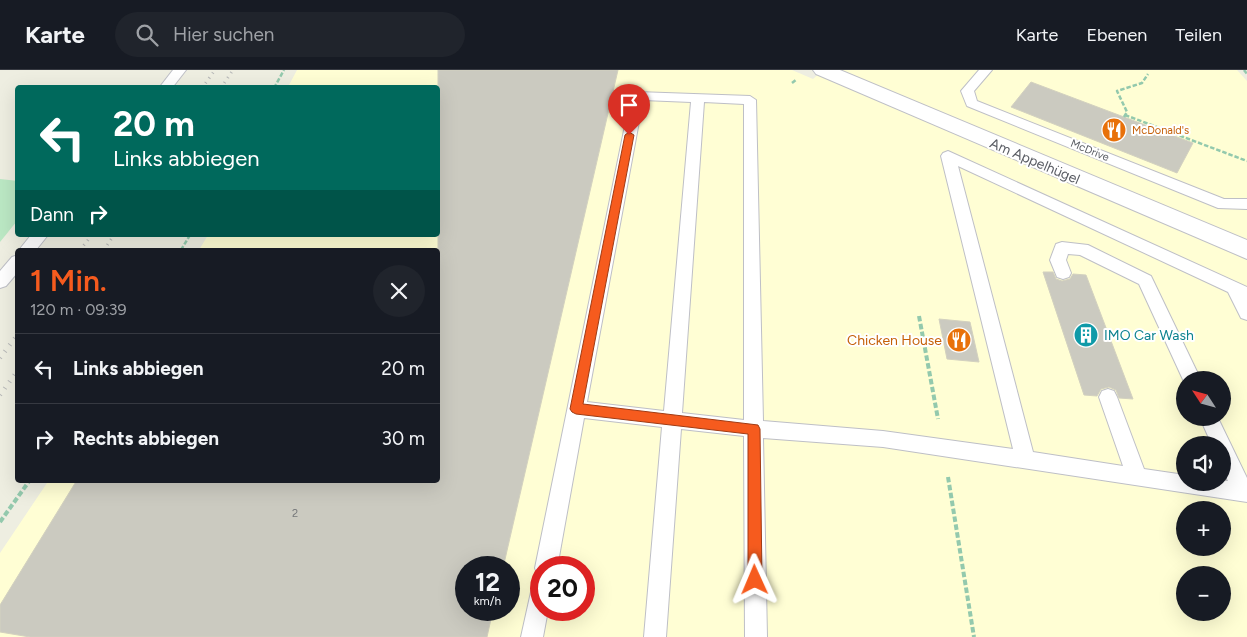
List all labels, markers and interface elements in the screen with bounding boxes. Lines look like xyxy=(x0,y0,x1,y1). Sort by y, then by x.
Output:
search box xyxy=(115,12,465,57)
text: Karte xyxy=(25,20,85,49)
icon: search xyxy=(133,21,161,49)
text: Hier suchen xyxy=(173,23,274,46)
text: Karte xyxy=(1016,24,1058,46)
text: Ebenen xyxy=(1086,24,1147,46)
text: Teilen xyxy=(1175,24,1222,46)
pin xyxy=(608,84,650,135)
icon: arrive xyxy=(615,91,643,119)
text: 20 m xyxy=(113,103,195,145)
icon: left xyxy=(30,105,95,170)
restaurant icon: McDonald's xyxy=(1101,117,1127,143)
place label: McDonald's xyxy=(1132,124,1189,137)
street label: Am Appelhügel xyxy=(987,135,1082,188)
street label: McDrive xyxy=(1069,137,1111,164)
text: Links abbiegen xyxy=(113,145,260,172)
icon: right xyxy=(84,200,112,228)
text: Dann xyxy=(30,203,74,226)
text: 1 Min. xyxy=(30,262,107,299)
button: close xyxy=(373,265,425,317)
text: 120 m · 09:39 xyxy=(30,300,126,319)
building icon: IMO Car Wash xyxy=(1073,322,1099,348)
restaurant icon: Chicken House xyxy=(946,327,972,353)
place label: IMO Car Wash xyxy=(1104,327,1194,344)
place label: Chicken House xyxy=(847,332,942,349)
icon: left xyxy=(30,355,58,383)
text: Links abbiegen xyxy=(73,357,204,380)
text: 20 m xyxy=(381,357,425,380)
north arrow xyxy=(1176,371,1231,426)
map controls xyxy=(1176,371,1231,621)
icon: right xyxy=(30,425,58,453)
text: Rechts abbiegen xyxy=(73,427,219,450)
text: 30 m xyxy=(382,427,425,450)
button: sound xyxy=(1176,436,1231,491)
button: + xyxy=(1176,501,1231,556)
house number: 2 xyxy=(292,507,298,520)
position arrow xyxy=(728,553,780,605)
speed limit sign: 20 xyxy=(530,556,595,621)
button: − xyxy=(1176,566,1231,621)
text: 12 xyxy=(475,567,500,597)
text: km/h xyxy=(474,594,501,608)

